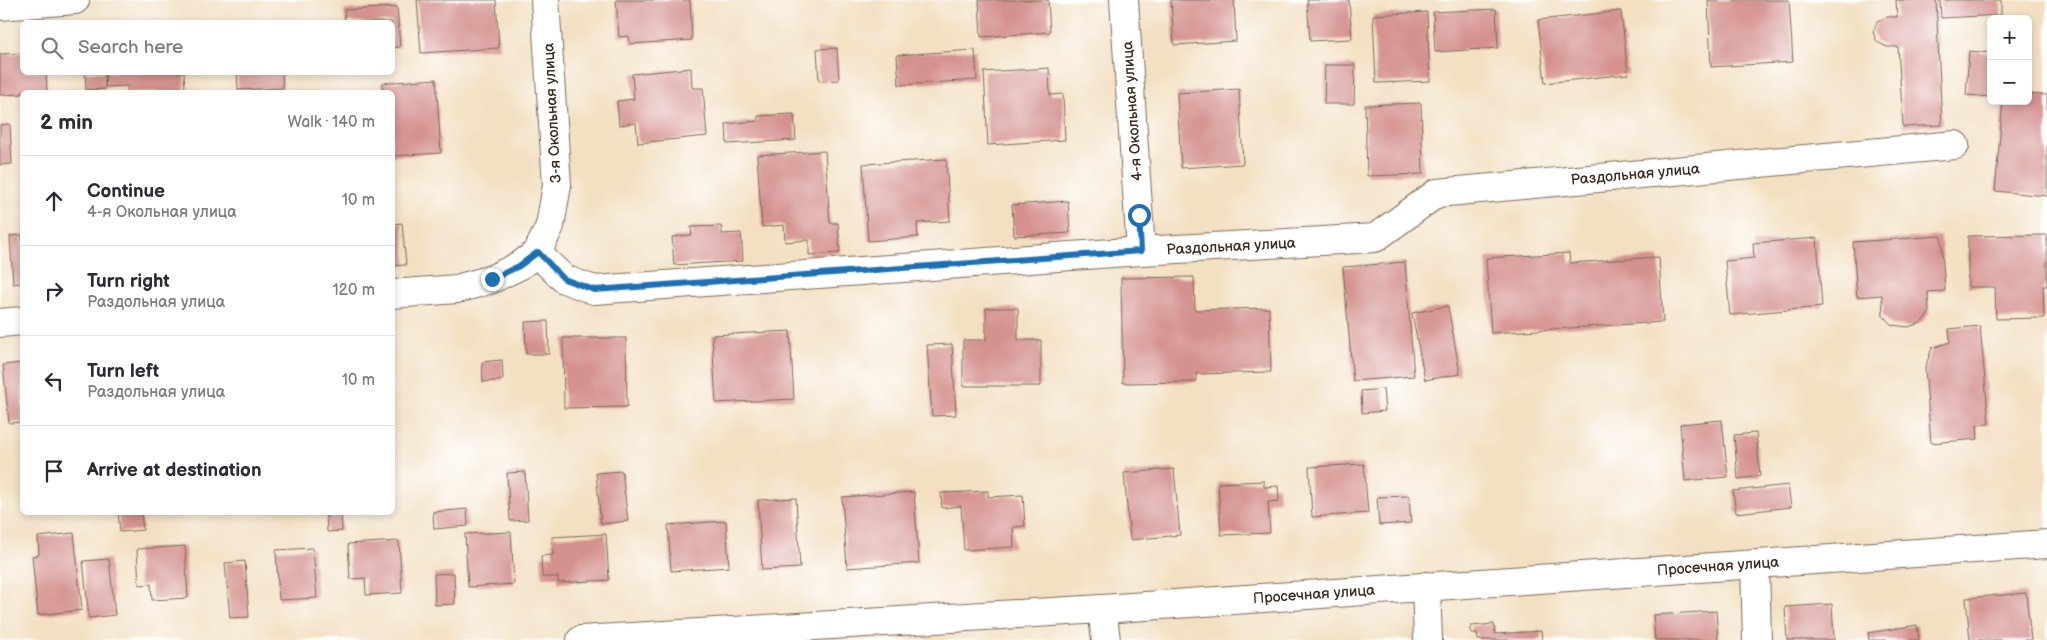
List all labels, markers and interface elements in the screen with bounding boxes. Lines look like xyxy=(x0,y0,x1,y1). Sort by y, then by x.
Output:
map controls xyxy=(1987,15,2032,105)
button: + xyxy=(1987,15,2032,60)
search box xyxy=(20,20,395,75)
icon: search xyxy=(38,34,66,62)
text: Search here xyxy=(78,36,183,59)
street label: 4-я Окольная улица xyxy=(1118,40,1147,182)
street label: 3-я Окольная улица xyxy=(539,42,566,184)
button: − xyxy=(1987,60,2032,105)
text: 2 min xyxy=(40,110,93,135)
text: Walk · 140 m xyxy=(288,113,375,132)
street label: Раздольная улица xyxy=(1570,159,1701,190)
text: Continue xyxy=(87,180,165,203)
icon: ahead xyxy=(40,187,68,215)
text: 10 m xyxy=(342,191,375,210)
text: 4-я Окольная улица xyxy=(87,203,237,222)
route start xyxy=(1128,204,1151,227)
street label: Раздольная улица xyxy=(1166,234,1296,259)
route end xyxy=(481,268,504,291)
text: Turn right xyxy=(87,270,170,293)
icon: right xyxy=(40,277,68,305)
text: 120 m xyxy=(332,281,375,300)
text: Раздольная улица xyxy=(87,293,225,312)
text: Turn left xyxy=(87,360,159,383)
icon: left xyxy=(40,367,68,395)
text: 10 m xyxy=(342,371,375,390)
text: Раздольная улица xyxy=(87,383,225,402)
icon: arrive xyxy=(40,457,68,485)
text: Arrive at destination xyxy=(87,459,262,482)
street label: Просечная улица xyxy=(1656,553,1780,580)
street label: Просечная улица xyxy=(1252,581,1376,608)

